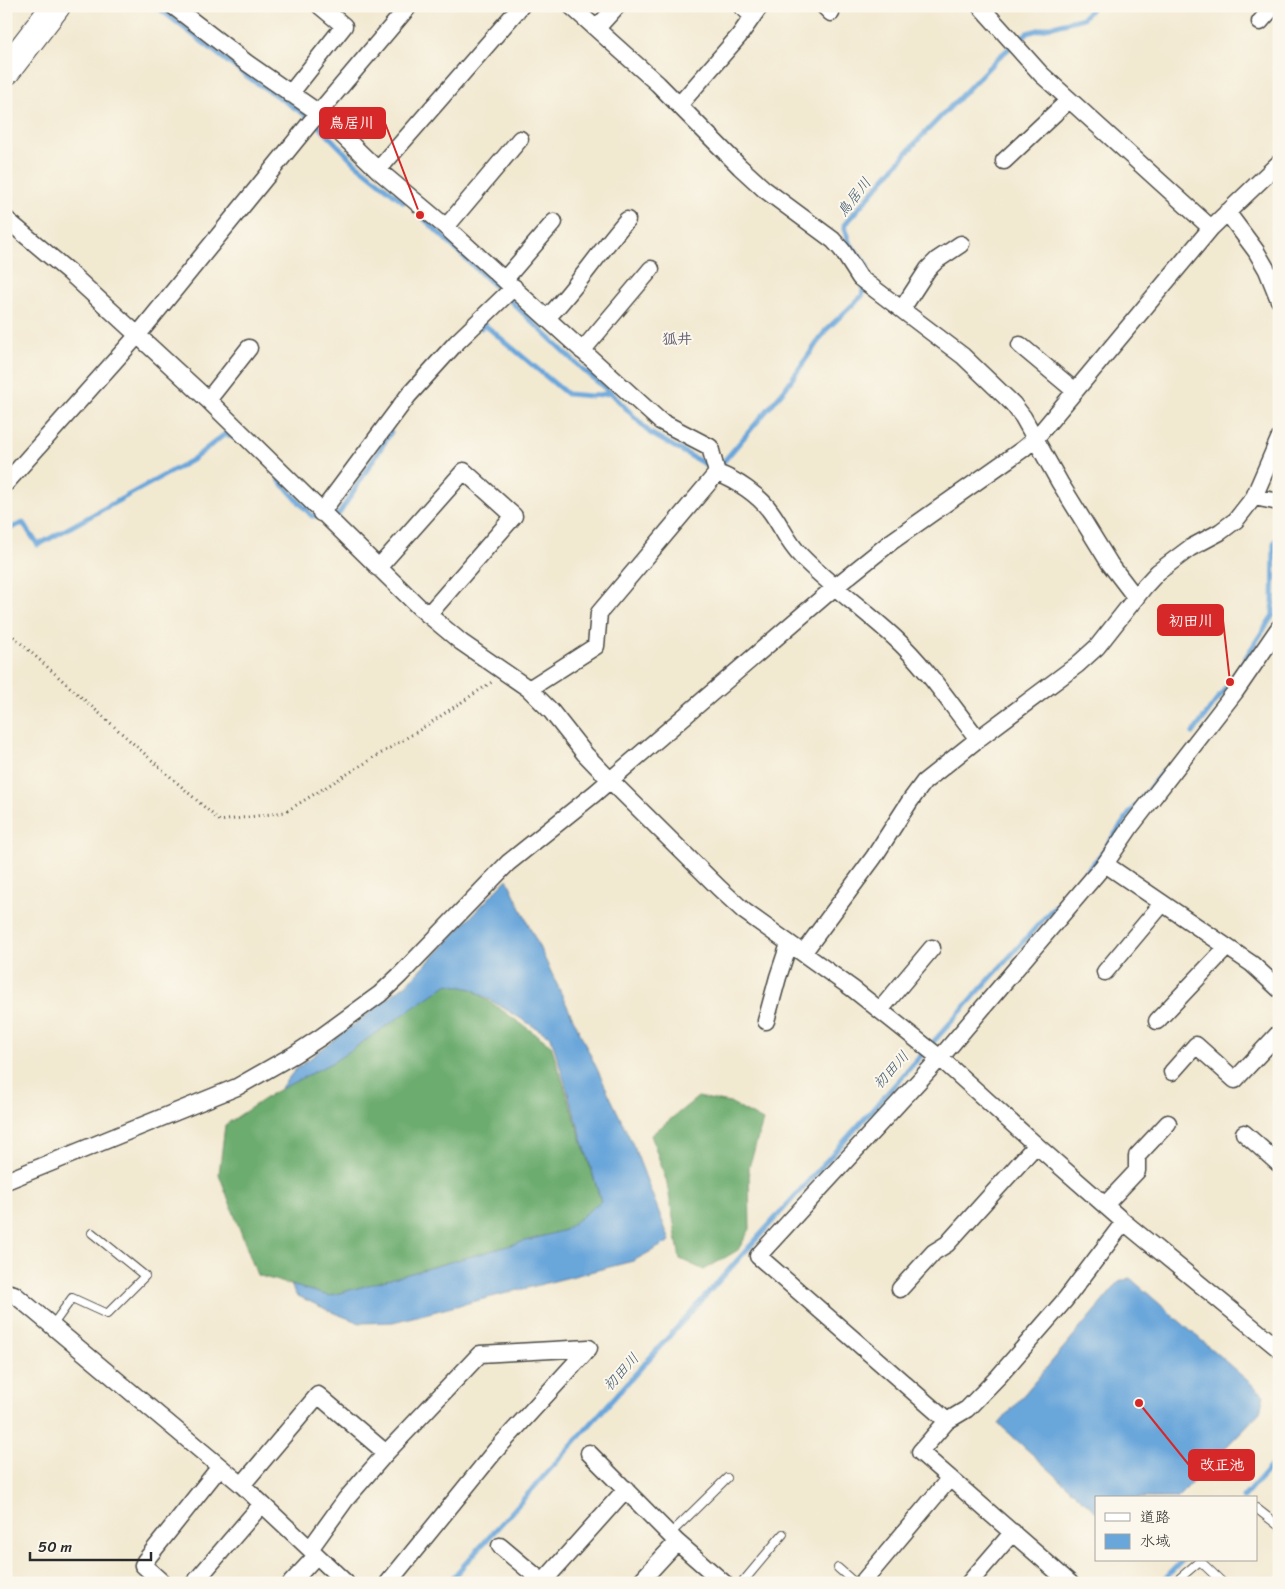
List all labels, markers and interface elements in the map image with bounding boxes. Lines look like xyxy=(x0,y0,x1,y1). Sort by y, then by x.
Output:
callout: 鳥居川 xyxy=(320,108,385,138)
text: 鳥居川 xyxy=(329,110,375,136)
water label: 鳥居川 xyxy=(830,171,878,223)
district label: 狐井 xyxy=(662,326,692,352)
callout: 初田川 xyxy=(1158,605,1223,635)
text: 初田川 xyxy=(1168,608,1214,634)
water label: 初田川 xyxy=(866,1045,916,1095)
water label: 初田川 xyxy=(596,1347,646,1397)
callout: 改正池 xyxy=(1189,1450,1254,1480)
text: 改正池 xyxy=(1199,1452,1245,1478)
legend xyxy=(1095,1496,1258,1562)
text: 道路 xyxy=(1140,1504,1170,1530)
text: 水域 xyxy=(1140,1528,1170,1554)
scale bar xyxy=(30,1529,151,1561)
text: 50 m xyxy=(38,1534,73,1560)

